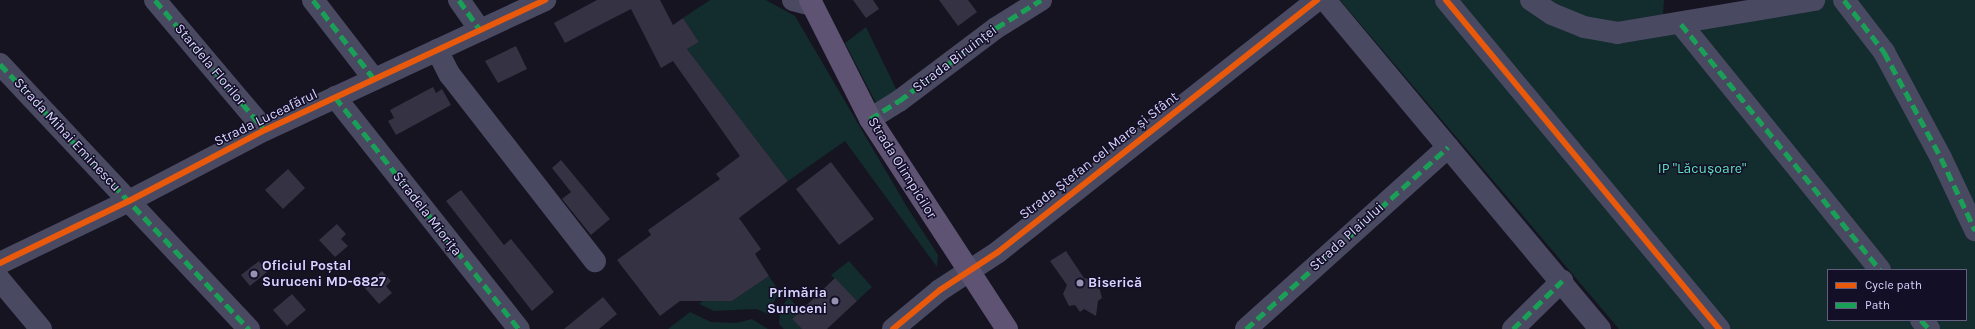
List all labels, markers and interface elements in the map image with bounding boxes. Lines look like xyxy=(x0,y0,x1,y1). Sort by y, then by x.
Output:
street label: Stardela Florilor xyxy=(171,21,249,109)
street label: Strada Biruinței xyxy=(909,22,1001,96)
street label: Strada Mihai Eminescu xyxy=(10,75,124,195)
street label: Strada Luceafărul xyxy=(212,86,320,150)
street label: Strada Ștefan cel Mare și Sfânt xyxy=(1016,89,1182,223)
street label: Strada Olimpicilor xyxy=(864,114,940,222)
park label: IP "Lăcușoare" xyxy=(1658,161,1746,177)
street label: Stradela Miorița xyxy=(389,168,465,260)
street label: Strada Plaiului xyxy=(1306,199,1388,275)
place label: Oficiul Poștal Suruceni MD-6827 xyxy=(262,258,386,290)
marker: Oficiul Poștal Suruceni MD-6827 xyxy=(249,269,259,279)
legend xyxy=(1827,269,1967,321)
place label: Biserică xyxy=(1088,275,1142,291)
marker: Biserică xyxy=(1075,278,1085,288)
text: Cycle path xyxy=(1865,278,1922,292)
place label: Primăria Suruceni xyxy=(767,285,827,318)
marker: Primăria Suruceni xyxy=(830,296,840,306)
text: Path xyxy=(1865,298,1890,312)

